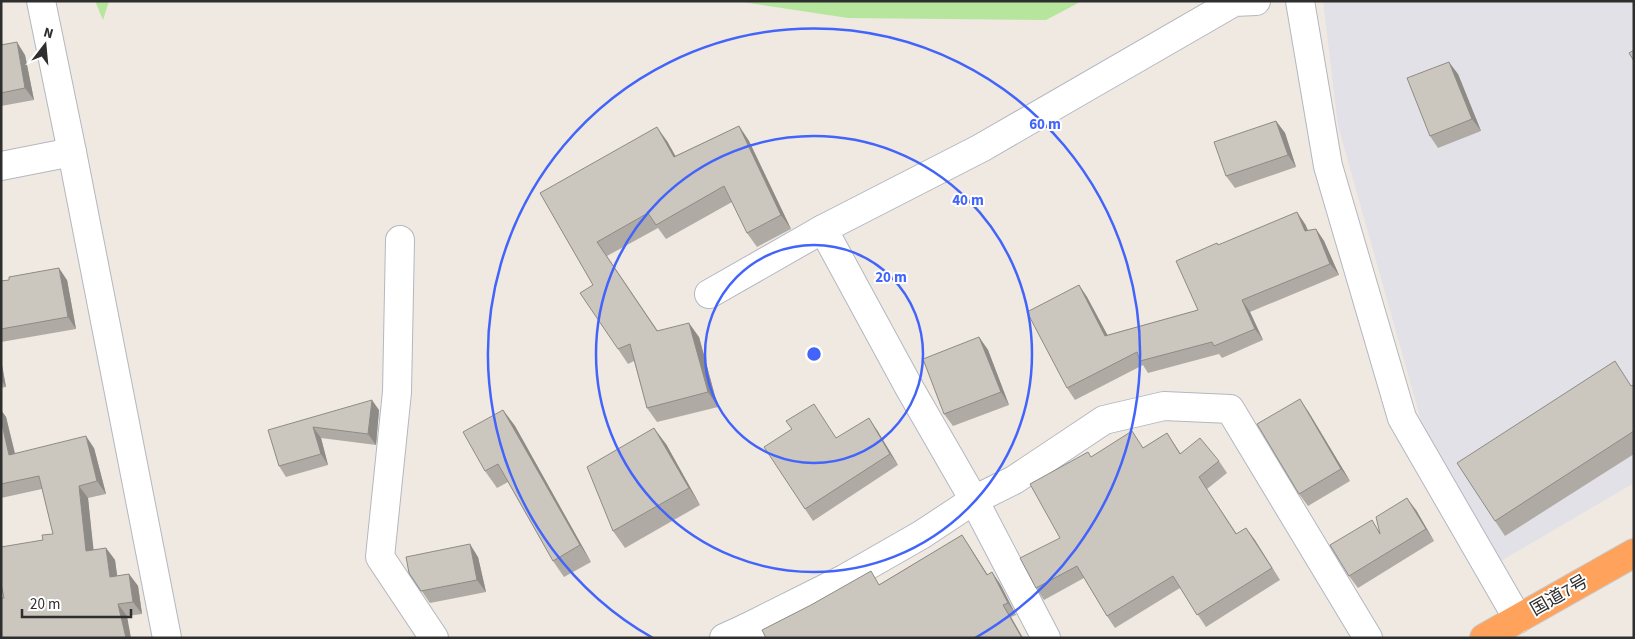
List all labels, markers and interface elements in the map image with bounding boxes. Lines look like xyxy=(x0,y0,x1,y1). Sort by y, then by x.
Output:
north arrow xyxy=(20,20,70,70)
text: N xyxy=(41,23,56,44)
text: 60 m xyxy=(1029,114,1061,135)
text: 40 m xyxy=(952,190,984,211)
text: 20 m xyxy=(875,267,907,288)
centre of rings xyxy=(805,345,823,363)
street label: 国道7号 xyxy=(1526,569,1593,622)
scale bar xyxy=(22,586,131,618)
text: 20 m xyxy=(30,594,60,615)

